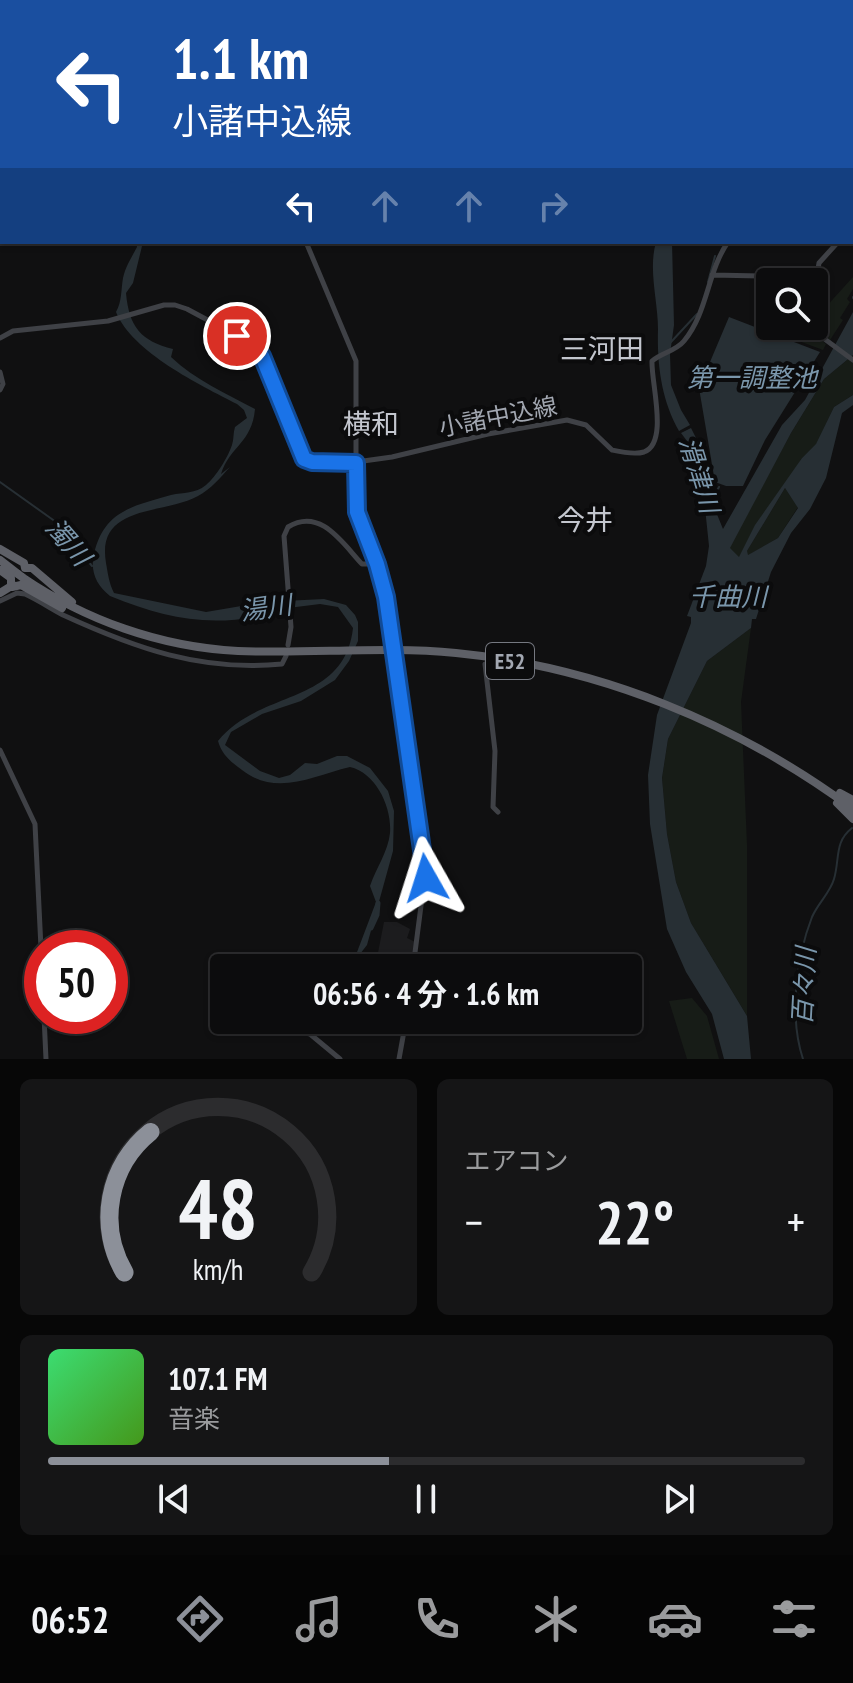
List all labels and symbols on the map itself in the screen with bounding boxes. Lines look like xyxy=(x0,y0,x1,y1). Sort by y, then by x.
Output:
pin xyxy=(203,302,271,370)
district label: 三河田 xyxy=(560,330,644,367)
water label: 第一調整池 xyxy=(687,361,820,394)
street label: 小諸中込線 xyxy=(436,390,560,443)
district label: 横和 xyxy=(343,405,399,442)
water label: 滑津川 xyxy=(672,433,728,520)
district label: 今井 xyxy=(557,501,613,538)
water label: 濁川 xyxy=(39,511,100,574)
water label: 千曲川 xyxy=(689,580,770,613)
water label: 湯川 xyxy=(238,587,297,627)
road number: E52 xyxy=(486,643,534,679)
position arrow xyxy=(384,836,468,920)
speed limit sign: 50 xyxy=(24,930,128,1034)
water label: 百々川 xyxy=(785,943,822,1026)

